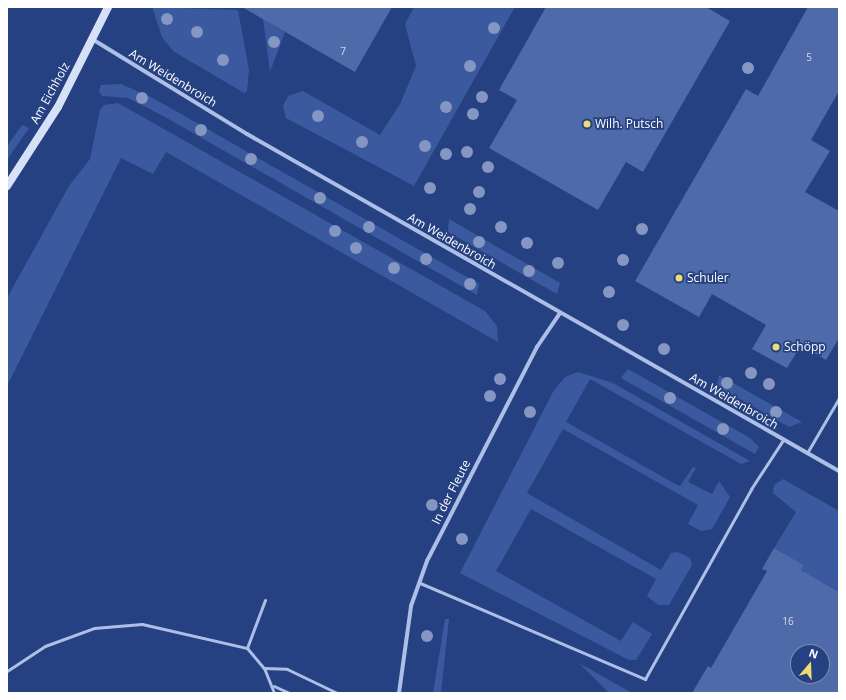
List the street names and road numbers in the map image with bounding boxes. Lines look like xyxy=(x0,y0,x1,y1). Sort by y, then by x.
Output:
street label: Am Weidenbroich xyxy=(127,46,219,110)
street label: Am Eichholz xyxy=(27,60,73,126)
street label: Am Weidenbroich xyxy=(405,210,499,272)
street label: Am Weidenbroich xyxy=(687,370,781,432)
street label: In der Fleute xyxy=(429,457,473,527)

